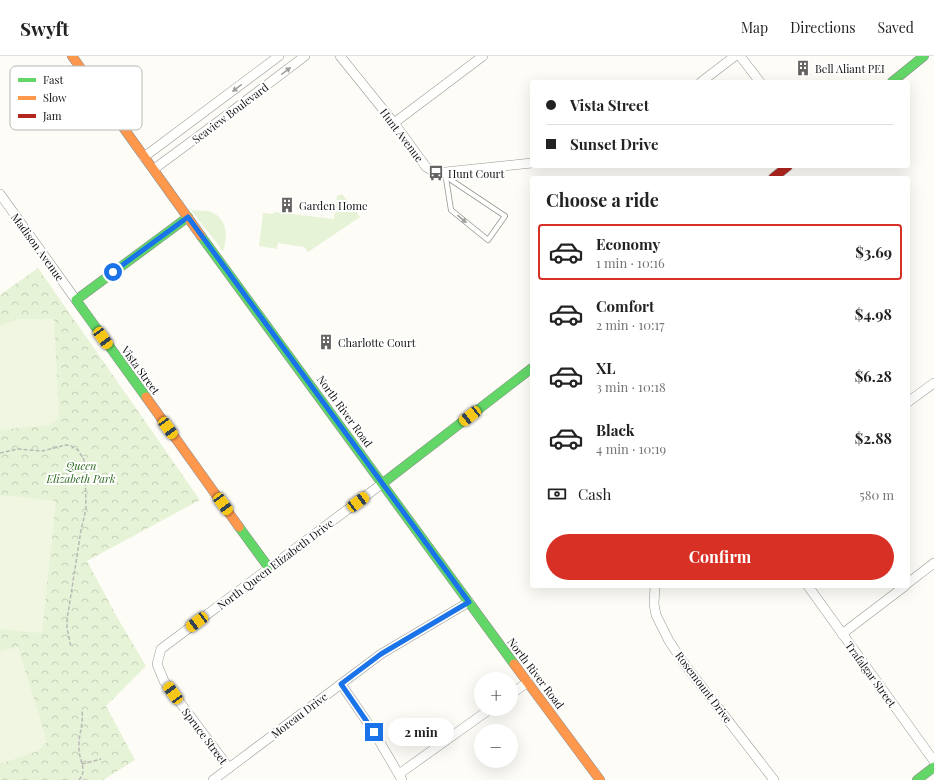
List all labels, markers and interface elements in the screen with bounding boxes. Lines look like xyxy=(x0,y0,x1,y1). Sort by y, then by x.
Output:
text: Swyft xyxy=(20,15,69,41)
text: Map xyxy=(741,18,768,37)
text: Directions xyxy=(790,18,856,37)
text: Saved xyxy=(878,18,914,37)
building icon: Bell Aliant PEI xyxy=(794,59,812,77)
place label: Bell Aliant PEI xyxy=(815,61,885,76)
legend xyxy=(10,66,142,130)
one-way arrow xyxy=(281,67,291,75)
text: Fast xyxy=(43,72,63,87)
street label: Seaview Boulevard xyxy=(189,79,272,147)
one-way arrow xyxy=(232,84,242,92)
text: Slow xyxy=(43,90,67,105)
text: Vista Street xyxy=(570,95,649,115)
street label: Hunt Avenue xyxy=(377,105,427,165)
text: Jam xyxy=(42,108,62,123)
text: Sunset Drive xyxy=(570,134,659,154)
bus stop icon: Hunt Court xyxy=(427,164,445,182)
place label: Hunt Court xyxy=(448,166,504,181)
text: Choose a ride xyxy=(546,188,659,212)
building icon: Garden Home xyxy=(278,196,296,214)
place label: Garden Home xyxy=(299,198,368,213)
street label: Madison Avenue xyxy=(8,210,68,284)
one-way arrow xyxy=(456,215,467,224)
icon: car xyxy=(548,234,584,270)
text: Economy xyxy=(596,234,660,254)
text: $3.69 xyxy=(855,242,892,262)
text: 1 min · 10:16 xyxy=(596,254,665,271)
route start xyxy=(104,263,122,281)
icon: car xyxy=(548,296,584,332)
text: Comfort xyxy=(596,296,654,316)
text: $4.98 xyxy=(855,304,892,324)
text: 2 min · 10:17 xyxy=(596,316,665,333)
car xyxy=(91,325,115,351)
building icon: Charlotte Court xyxy=(317,333,335,351)
place label: Charlotte Court xyxy=(338,335,416,350)
street label: Vista Street xyxy=(118,342,164,397)
icon: car xyxy=(548,358,584,394)
text: XL xyxy=(596,358,616,378)
text: $6.28 xyxy=(855,366,892,386)
street label: North River Road xyxy=(314,372,376,450)
text: 3 min · 10:18 xyxy=(596,378,666,395)
car xyxy=(457,404,483,428)
car xyxy=(156,415,180,441)
icon: car xyxy=(548,420,584,456)
text: Black xyxy=(596,420,635,440)
text: $2.88 xyxy=(855,428,892,448)
text: 4 min · 10:19 xyxy=(596,440,666,457)
park label: Queen Elizabeth Park xyxy=(46,458,116,486)
icon: cash xyxy=(546,483,568,505)
text: Cash xyxy=(578,484,611,504)
text: 580 m xyxy=(859,486,894,503)
car xyxy=(345,490,371,514)
car xyxy=(211,491,235,517)
street label: North Queen Elizabeth Drive xyxy=(214,515,337,613)
button: Confirm xyxy=(546,534,894,580)
car xyxy=(184,610,210,634)
street label: North River Road xyxy=(504,634,568,712)
street label: Trafalgar Street xyxy=(842,638,900,710)
street label: Rosemount Drive xyxy=(672,648,736,726)
map controls xyxy=(474,672,518,768)
button: + xyxy=(474,672,518,716)
car xyxy=(161,680,185,706)
street label: Moreau Drive xyxy=(268,689,331,741)
street label: Spruce Street xyxy=(179,705,231,767)
callout: 2 min xyxy=(388,718,454,746)
route end xyxy=(365,723,383,741)
text: 2 min xyxy=(404,723,438,740)
button: − xyxy=(474,724,518,768)

